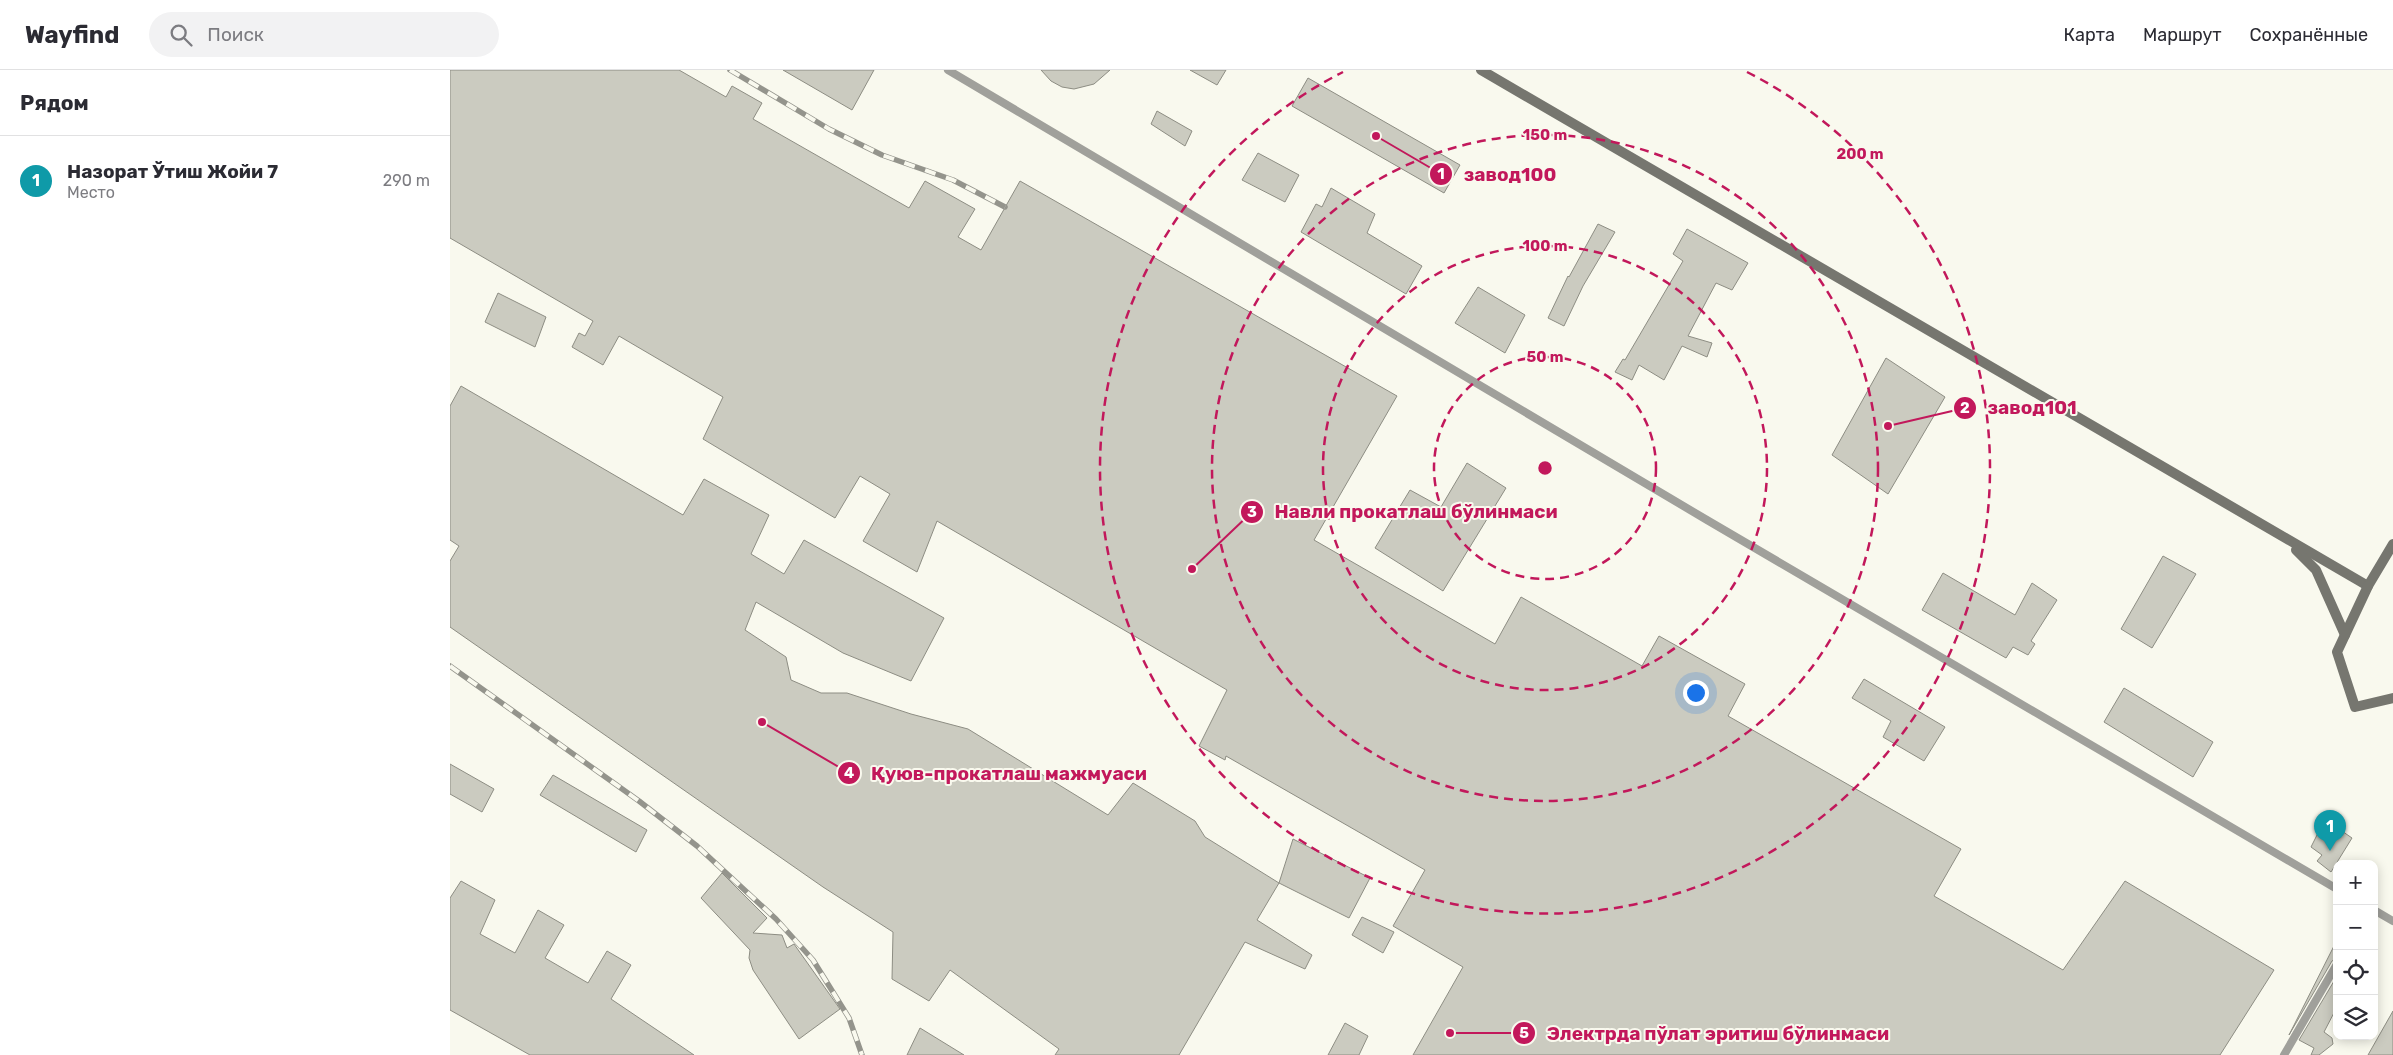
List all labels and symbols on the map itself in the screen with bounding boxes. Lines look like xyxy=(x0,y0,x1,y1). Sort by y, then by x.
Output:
text: 150 m xyxy=(1523,126,1567,144)
text: 200 m xyxy=(1836,145,1884,163)
callout: завод100 xyxy=(1428,157,1566,191)
text: завод100 xyxy=(1464,163,1556,186)
text: 1 xyxy=(1437,165,1445,183)
text: 100 m xyxy=(1523,237,1567,255)
text: 50 m xyxy=(1527,348,1563,366)
callout: завод101 xyxy=(1952,391,2086,425)
text: завод101 xyxy=(1987,396,2077,419)
text: 2 xyxy=(1960,399,1970,417)
centre of rings xyxy=(1536,459,1554,477)
callout: Навли прокатлаш бўлинмаси xyxy=(1240,495,1568,529)
text: Навли прокатлаш бўлинмаси xyxy=(1274,500,1558,523)
text: 3 xyxy=(1247,503,1257,521)
your location xyxy=(1683,680,1709,706)
callout: Қуюв-прокатлаш мажмуаси xyxy=(836,756,1157,790)
text: Қуюв-прокатлаш мажмуаси xyxy=(871,762,1147,785)
text: 4 xyxy=(844,764,854,782)
pin: 1 xyxy=(2314,810,2346,851)
callout: Электрда пўлат эритиш бўлинмаси xyxy=(1512,1016,1899,1050)
text: Электрда пўлат эритиш бўлинмаси xyxy=(1547,1022,1889,1045)
text: 5 xyxy=(1519,1024,1529,1042)

